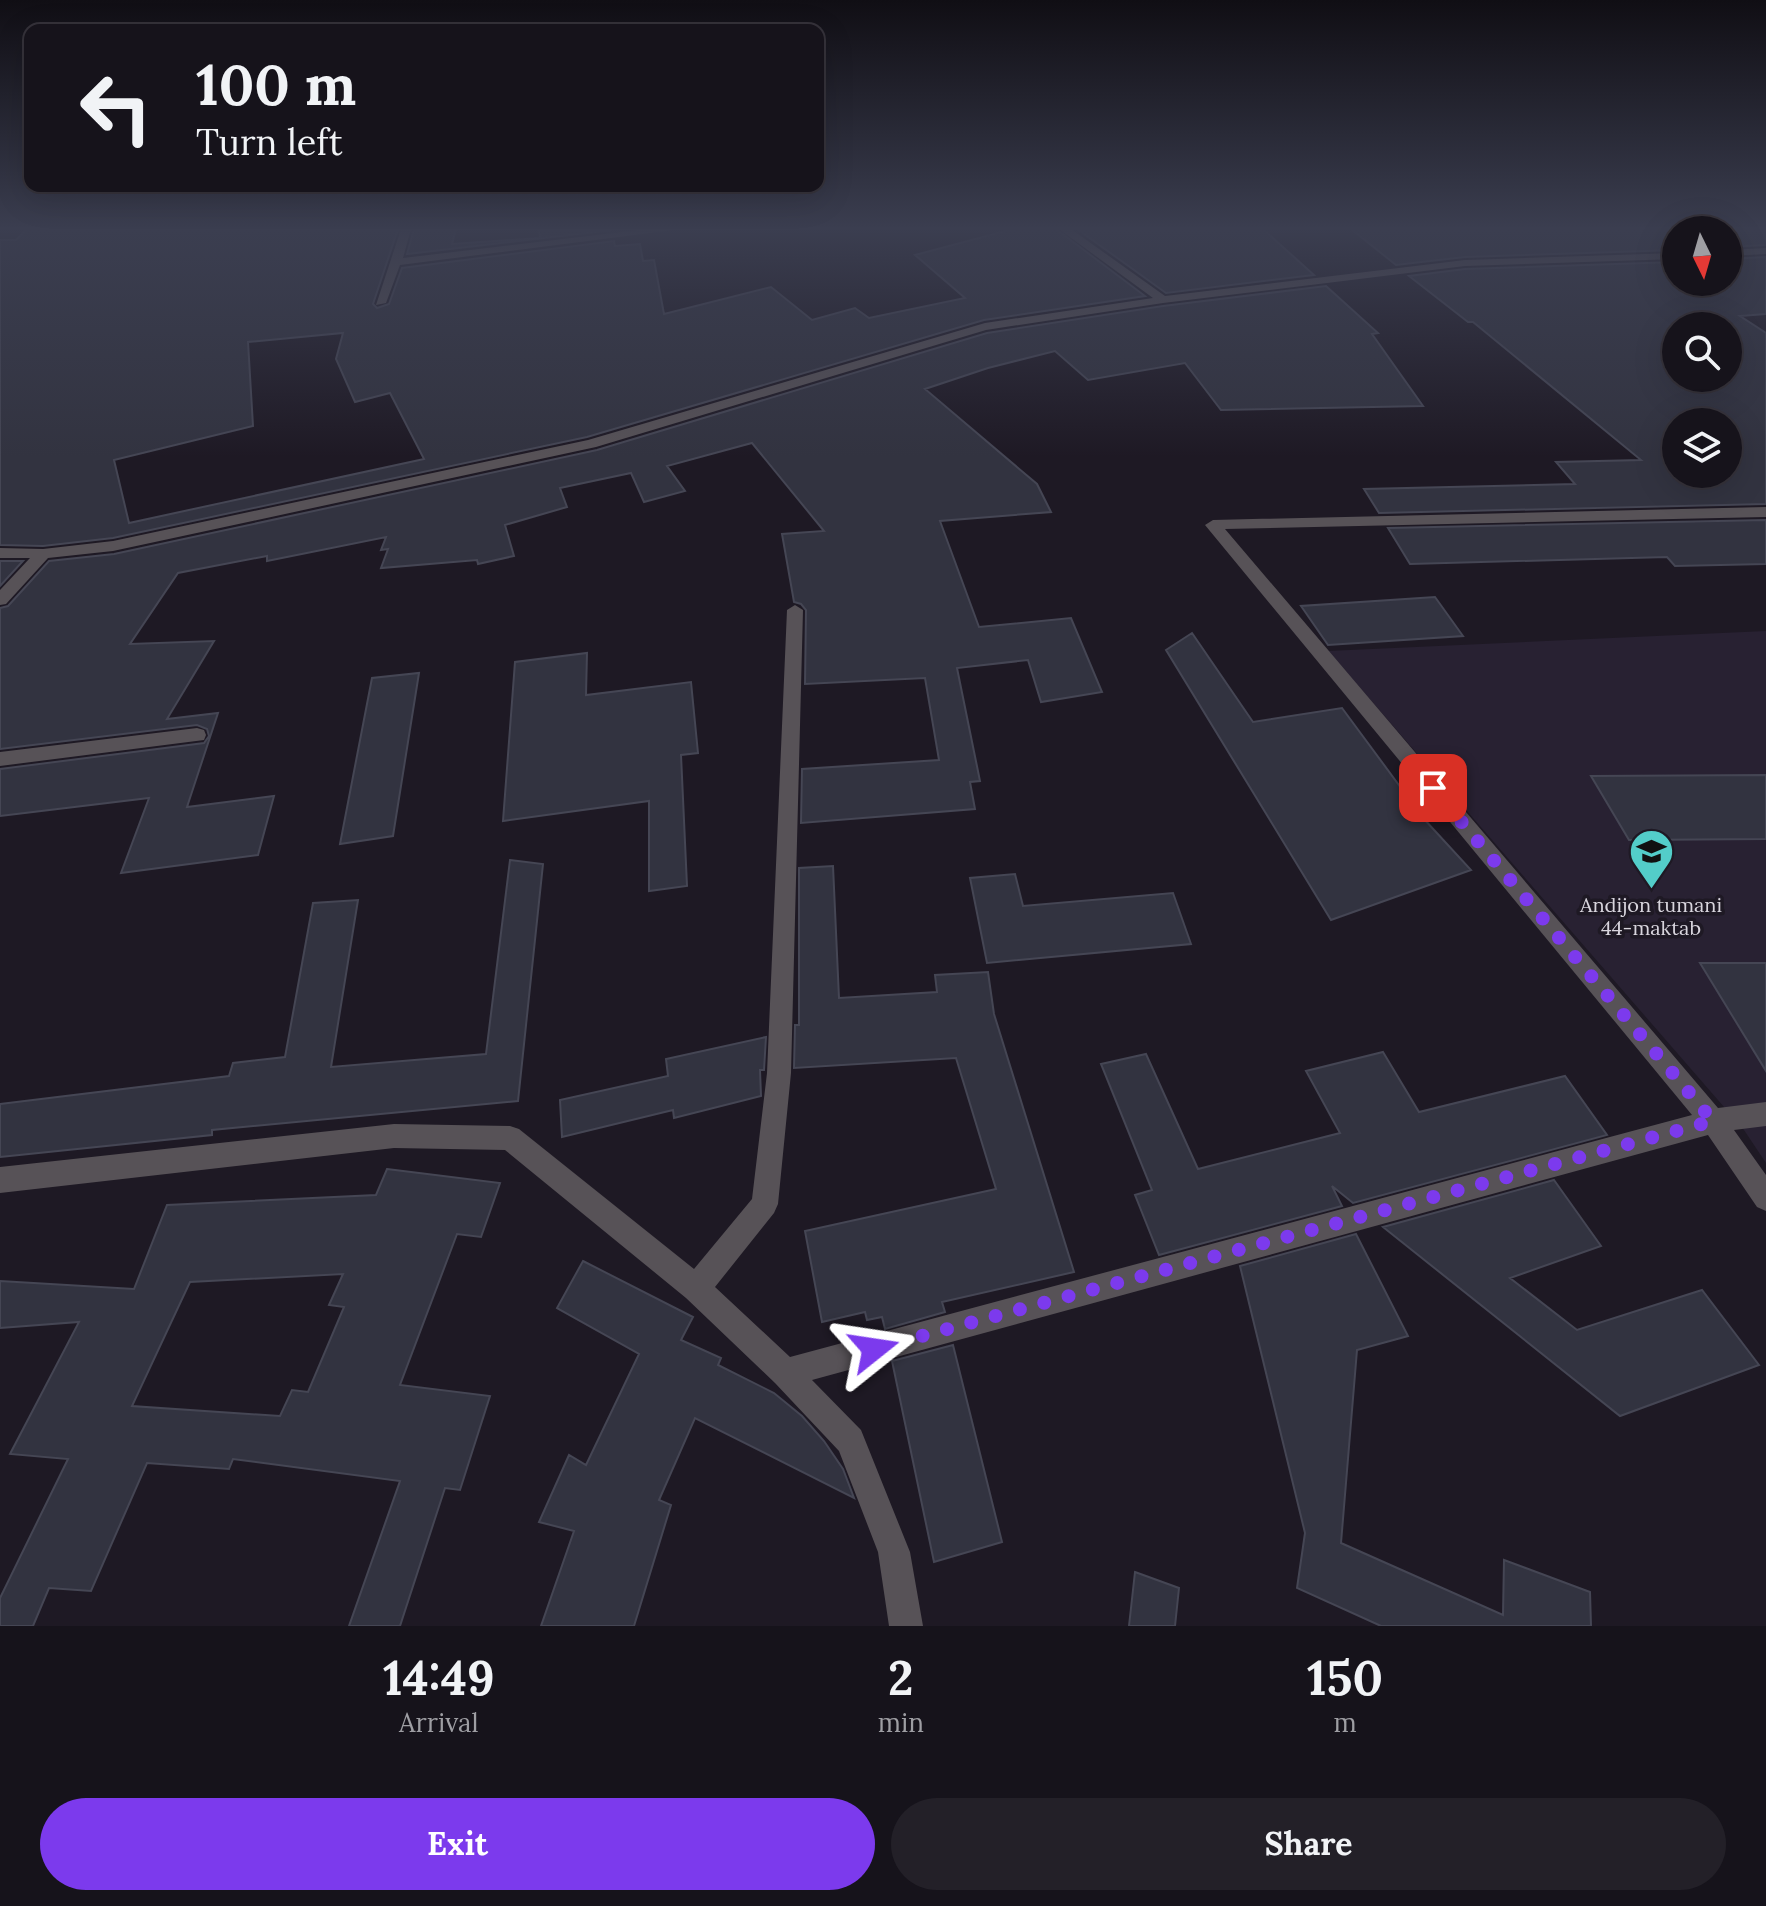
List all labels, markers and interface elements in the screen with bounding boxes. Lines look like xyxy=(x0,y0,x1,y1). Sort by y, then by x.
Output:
text: 100 m xyxy=(196,49,356,120)
icon: left xyxy=(64,56,168,160)
text: Turn left xyxy=(196,119,343,165)
north arrow xyxy=(1662,216,1742,296)
map controls xyxy=(1662,216,1742,488)
button: search xyxy=(1662,312,1742,392)
button: layers xyxy=(1662,408,1742,488)
pin xyxy=(1399,754,1467,822)
icon: arrive xyxy=(1411,766,1455,810)
school or university icon: Andijon tumani 44-maktab xyxy=(1627,828,1675,891)
place label: Andijon tumani 44-maktab xyxy=(1579,892,1722,940)
position arrow xyxy=(832,1307,916,1391)
text: 14:49 xyxy=(383,1647,495,1708)
text: 2 xyxy=(888,1647,914,1708)
text: 150 xyxy=(1307,1647,1383,1708)
text: Arrival xyxy=(399,1706,479,1739)
text: min xyxy=(878,1706,924,1739)
text: m xyxy=(1333,1706,1357,1739)
button: Exit xyxy=(40,1798,875,1890)
button: Share xyxy=(891,1798,1726,1890)

